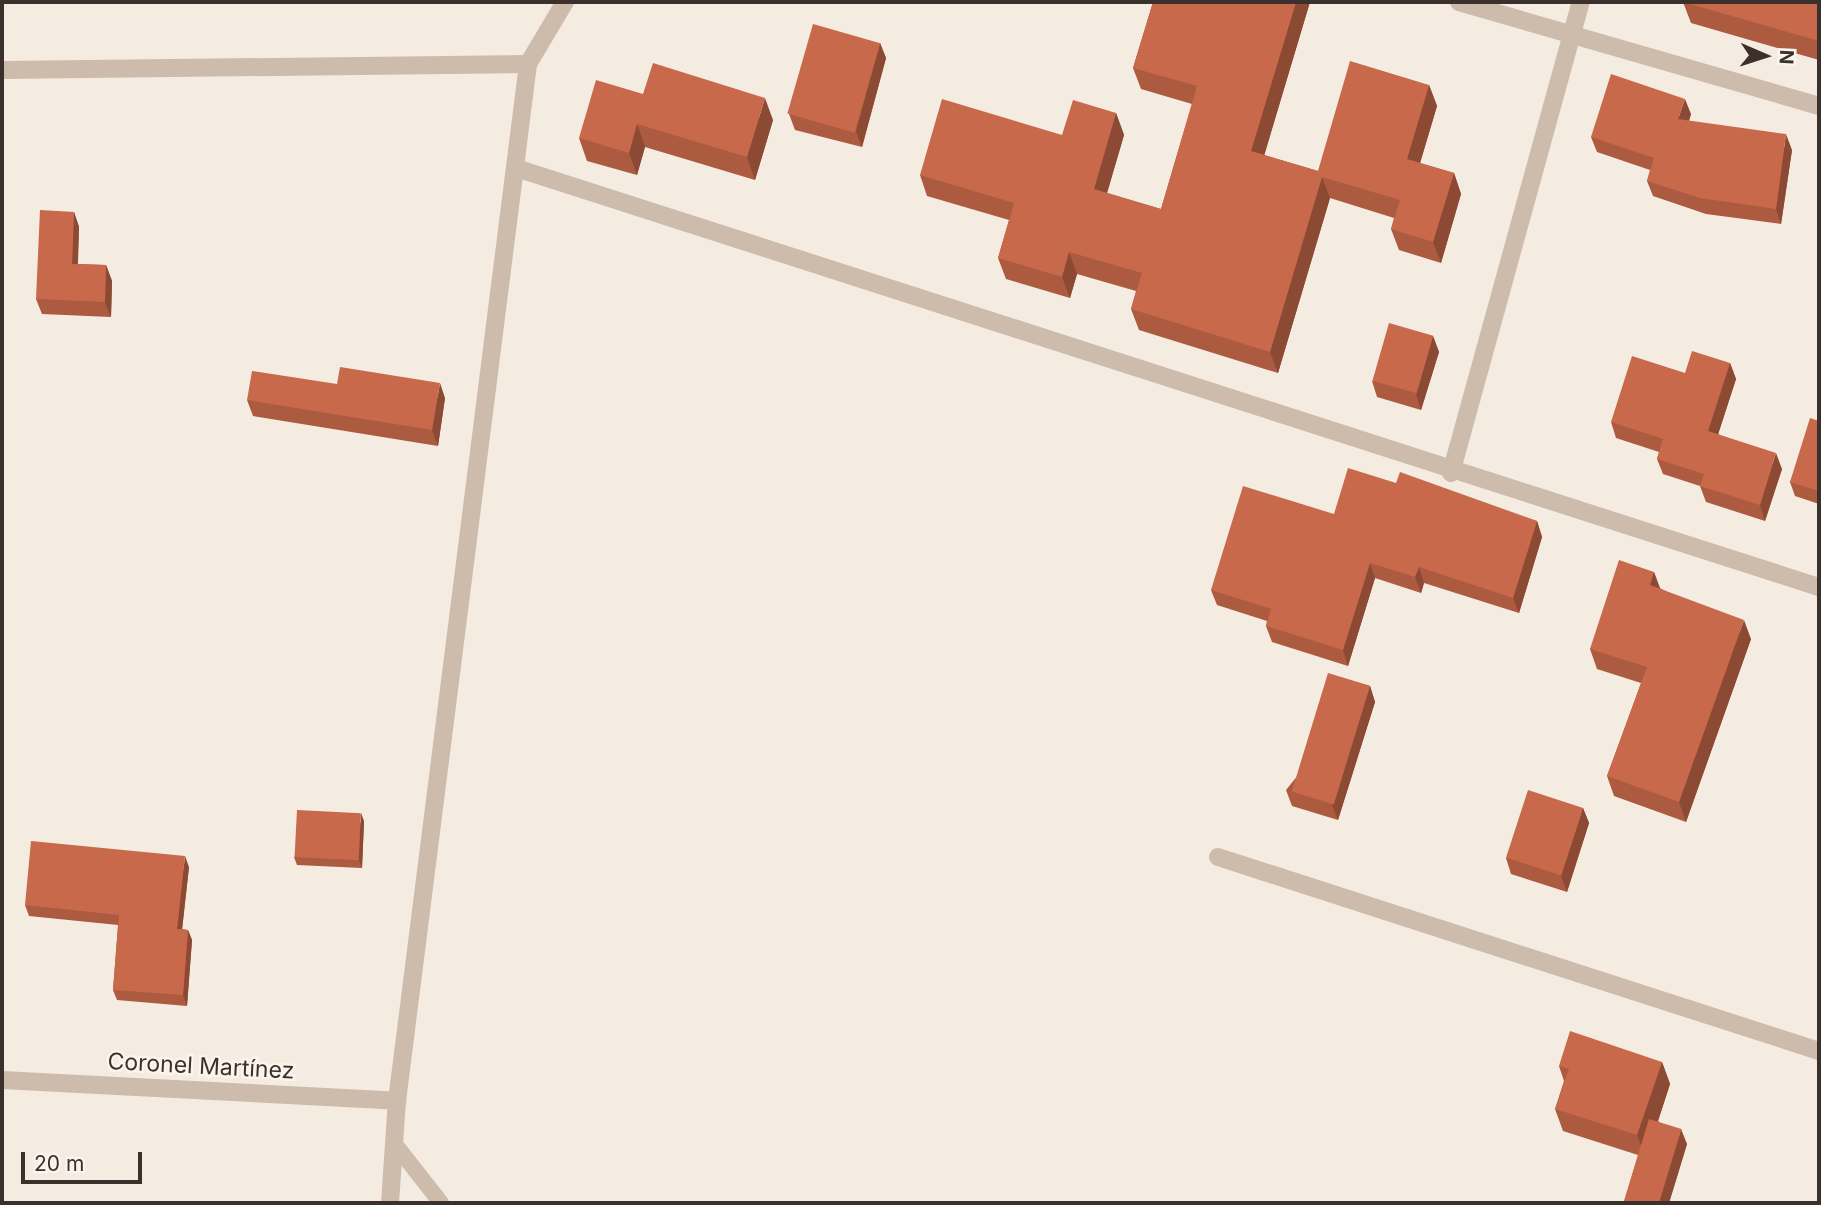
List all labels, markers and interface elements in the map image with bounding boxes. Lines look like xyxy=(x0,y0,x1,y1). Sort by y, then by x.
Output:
north arrow xyxy=(1730,21,1800,91)
text: N xyxy=(1775,49,1798,65)
street label: Coronel Martínez xyxy=(107,1047,295,1085)
scale bar xyxy=(24,1138,145,1182)
text: 20 m xyxy=(34,1151,84,1176)

